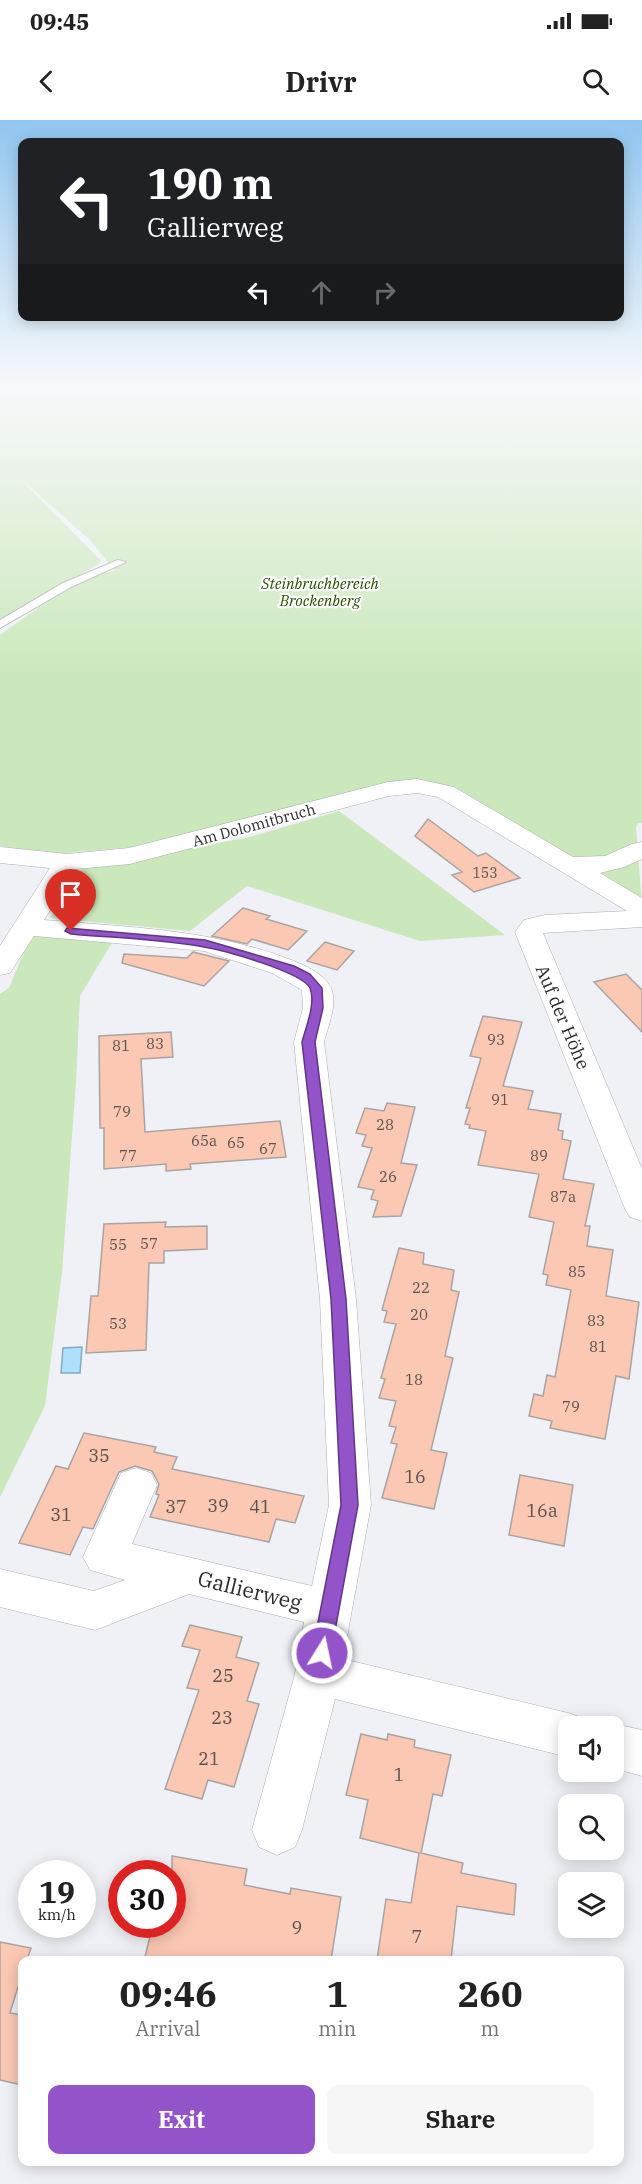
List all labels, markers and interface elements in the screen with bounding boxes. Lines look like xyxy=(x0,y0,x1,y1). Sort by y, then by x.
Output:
text: 09:45 xyxy=(30,7,89,36)
text: Drivr xyxy=(285,64,357,99)
icon: back xyxy=(30,65,63,98)
icon: search xyxy=(579,65,612,98)
text: 190 m xyxy=(147,156,273,211)
icon: left xyxy=(48,162,126,240)
text: Gallierweg xyxy=(147,209,283,244)
icon: left xyxy=(242,276,275,309)
icon: ahead xyxy=(305,276,338,309)
icon: right xyxy=(368,276,401,309)
park label: Steinbruchbereich Brockenberg xyxy=(260,574,379,610)
street label: Am Dolomitbruch xyxy=(190,799,318,851)
house number: 153 xyxy=(472,864,498,882)
pin xyxy=(45,869,96,931)
icon: arrive xyxy=(54,878,87,911)
street label: Auf der Höhe xyxy=(531,961,595,1073)
house number: 93 xyxy=(487,1030,505,1049)
house number: 83 xyxy=(146,1034,164,1053)
house number: 81 xyxy=(112,1036,130,1055)
house number: 91 xyxy=(491,1090,509,1109)
house number: 79 xyxy=(113,1102,131,1121)
house number: 28 xyxy=(376,1115,394,1134)
house number: 65a xyxy=(191,1131,217,1150)
house number: 65 xyxy=(227,1133,245,1152)
house number: 67 xyxy=(259,1139,277,1158)
house number: 77 xyxy=(119,1146,137,1165)
house number: 89 xyxy=(530,1146,548,1165)
house number: 26 xyxy=(379,1167,397,1186)
house number: 87a xyxy=(550,1187,576,1206)
house number: 57 xyxy=(140,1234,158,1253)
house number: 55 xyxy=(109,1235,127,1254)
house number: 85 xyxy=(568,1262,586,1281)
house number: 22 xyxy=(412,1278,430,1297)
house number: 20 xyxy=(410,1305,428,1324)
house number: 83 xyxy=(587,1311,605,1330)
house number: 53 xyxy=(109,1314,127,1333)
house number: 81 xyxy=(589,1337,607,1356)
house number: 18 xyxy=(405,1370,423,1389)
house number: 79 xyxy=(562,1397,580,1416)
house number: 35 xyxy=(88,1444,110,1467)
house number: 16 xyxy=(404,1465,426,1488)
house number: 39 xyxy=(207,1494,229,1517)
house number: 37 xyxy=(165,1495,187,1518)
house number: 41 xyxy=(249,1495,271,1518)
house number: 16a xyxy=(526,1499,558,1522)
house number: 31 xyxy=(50,1503,72,1526)
street label: Gallierweg xyxy=(195,1564,305,1617)
position arrow xyxy=(290,1621,354,1685)
house number: 25 xyxy=(212,1664,234,1687)
house number: 23 xyxy=(211,1706,233,1729)
map controls xyxy=(558,1716,624,1938)
button: sound xyxy=(558,1716,624,1782)
house number: 21 xyxy=(198,1747,220,1770)
house number: 1 xyxy=(394,1763,404,1786)
button: search xyxy=(558,1794,624,1860)
speed limit sign: 30 xyxy=(108,1860,186,1938)
text: 19 xyxy=(39,1872,75,1911)
button: layers xyxy=(558,1872,624,1938)
text: km/h xyxy=(38,1905,76,1924)
house number: 9 xyxy=(292,1916,302,1939)
house number: 7 xyxy=(412,1925,422,1948)
text: 09:46 xyxy=(119,1970,217,2017)
text: 1 xyxy=(326,1970,348,2017)
text: 260 xyxy=(458,1970,523,2017)
text: Arrival xyxy=(136,2015,201,2042)
text: min xyxy=(318,2015,356,2042)
text: m xyxy=(481,2015,500,2042)
button: Exit xyxy=(48,2085,315,2154)
button: Share xyxy=(327,2085,594,2154)

